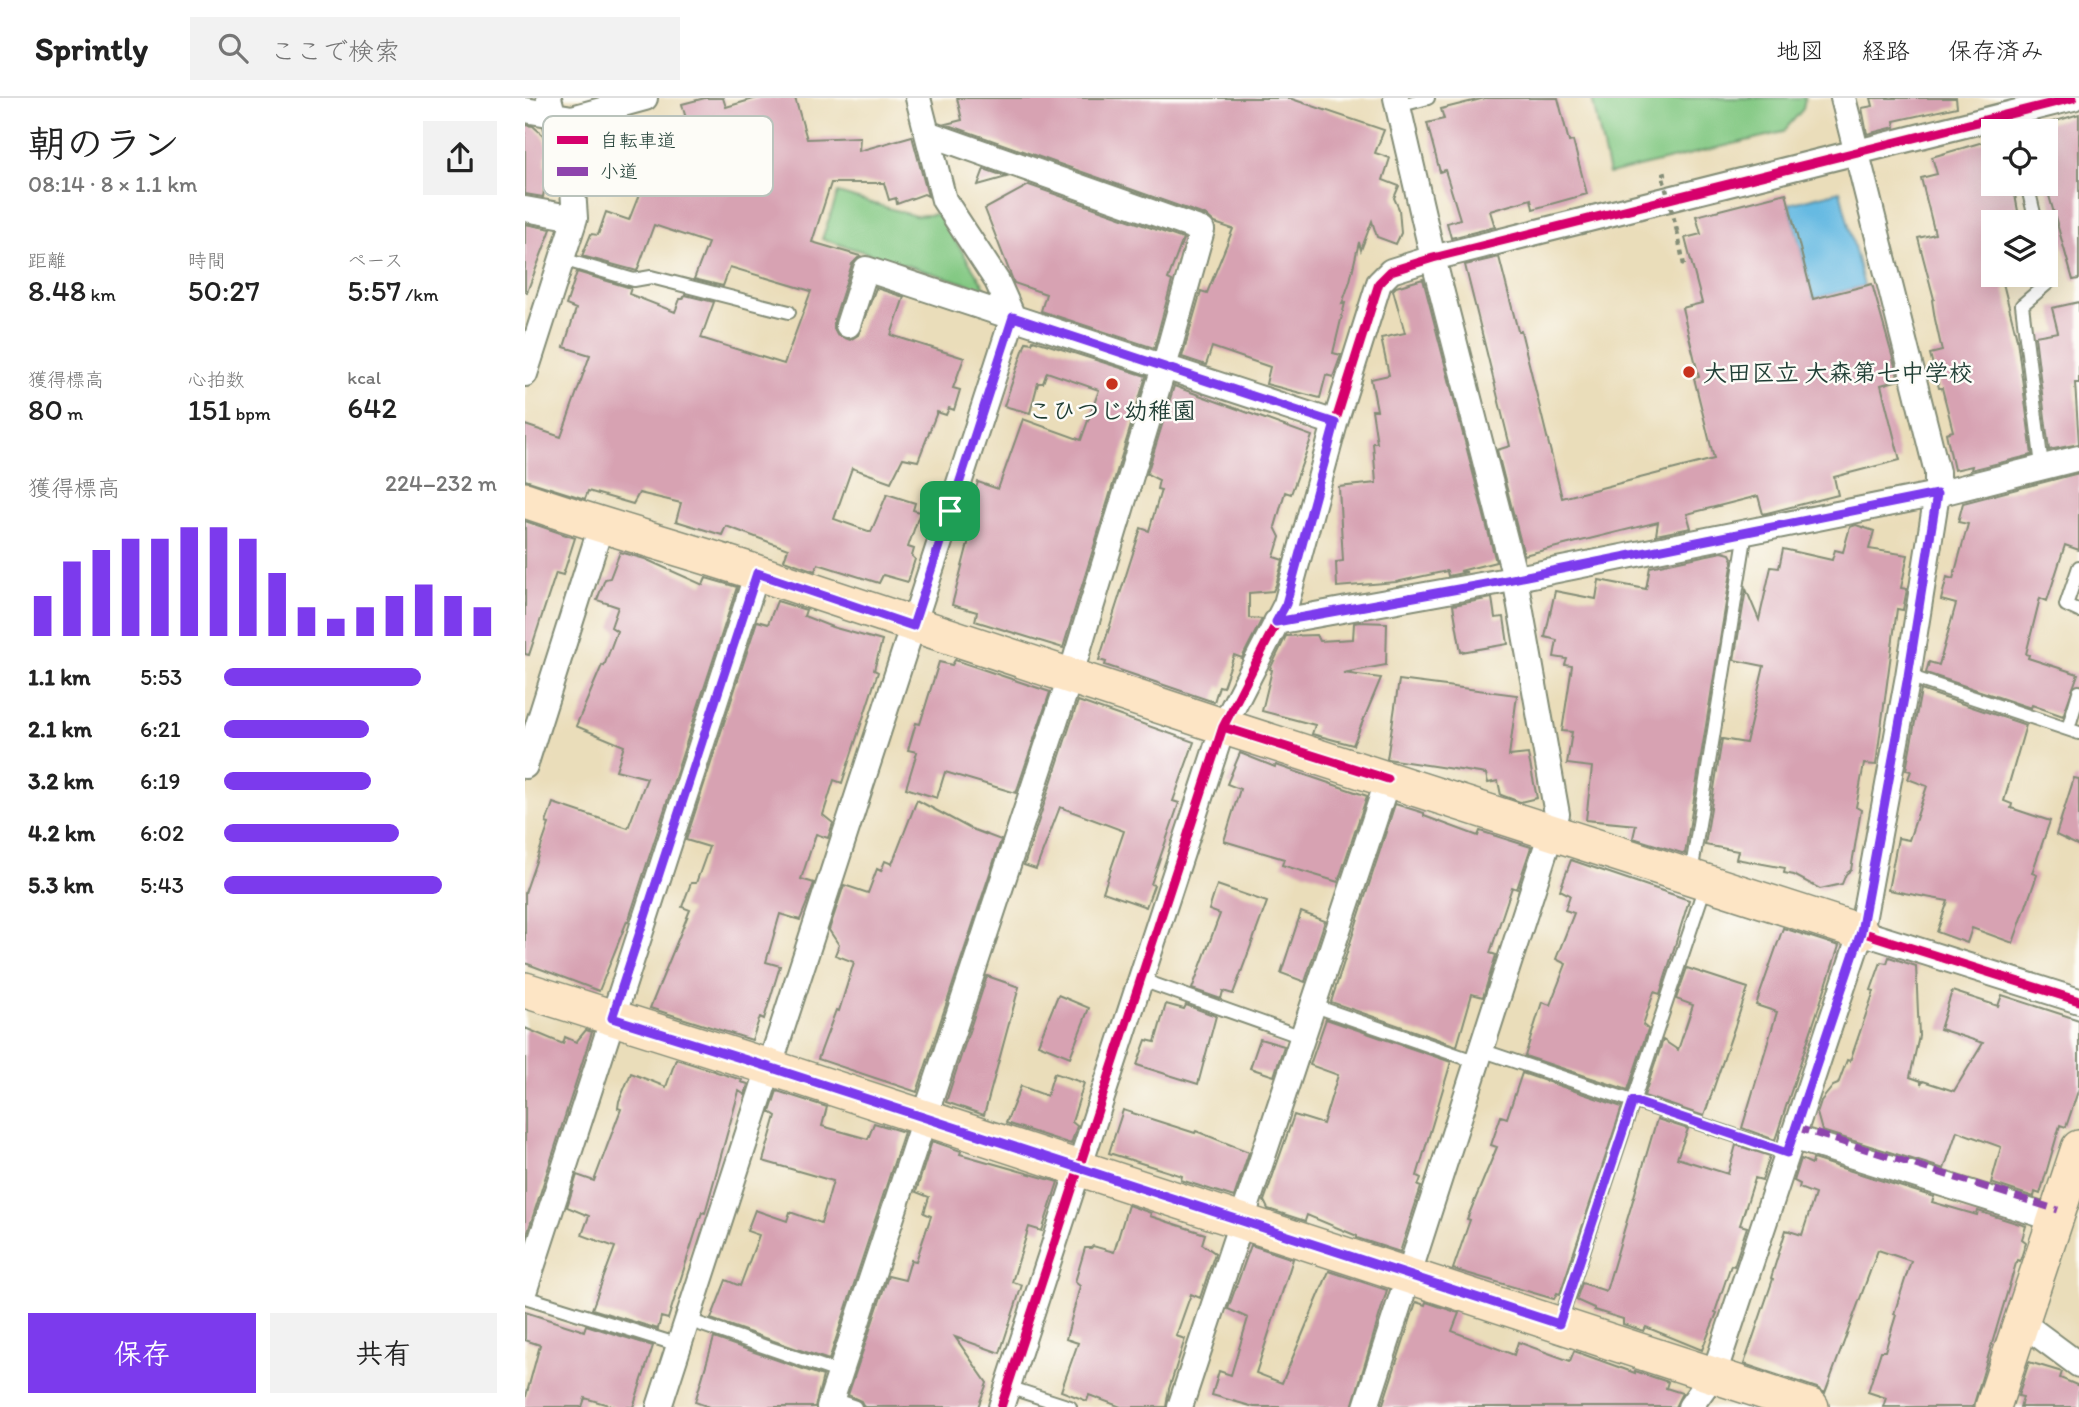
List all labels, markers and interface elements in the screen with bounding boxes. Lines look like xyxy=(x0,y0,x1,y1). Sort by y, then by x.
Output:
search box xyxy=(190,17,680,80)
text: Sprintly xyxy=(35,29,148,68)
icon: search xyxy=(214,29,252,67)
text: ここで検索 xyxy=(270,35,400,67)
text: 地図 xyxy=(1776,36,1824,65)
text: 経路 xyxy=(1862,36,1910,65)
text: 保存済み xyxy=(1948,36,2044,65)
legend xyxy=(543,116,773,196)
map controls xyxy=(1981,119,2058,287)
button: locate xyxy=(1981,119,2058,196)
text: 朝のラン xyxy=(28,121,180,167)
button: share xyxy=(423,121,497,195)
text: 自転車道 xyxy=(600,129,676,152)
text: 小道 xyxy=(600,160,638,183)
text: 08:14 · 8 × 1.1 km xyxy=(28,170,198,198)
button: layers xyxy=(1981,210,2058,287)
text: 距離 xyxy=(28,249,66,272)
text: 時間 xyxy=(188,249,226,272)
text: ペース xyxy=(347,249,403,272)
text: 8.48 xyxy=(28,272,86,309)
text: 50:27 xyxy=(188,272,260,309)
text: 5:57 xyxy=(347,272,401,309)
text: km xyxy=(86,283,116,306)
text: /km xyxy=(401,283,438,306)
place label: 大田区立 大森第七中学校 xyxy=(1703,358,1972,387)
marker: 大田区立 大森第七中学校 xyxy=(1681,364,1697,380)
text: kcal xyxy=(347,366,381,389)
text: 獲得標高 xyxy=(28,368,104,391)
text: 心拍数 xyxy=(188,368,245,391)
marker: こひつじ幼稚園 xyxy=(1104,376,1120,392)
text: 642 xyxy=(347,389,397,426)
text: 80 xyxy=(28,391,63,428)
text: 151 xyxy=(188,391,231,428)
place label: こひつじ幼稚園 xyxy=(1028,396,1196,425)
text: m xyxy=(63,402,83,425)
text: bpm xyxy=(231,402,271,425)
text: 224–232 m xyxy=(385,469,497,497)
text: 獲得標高 xyxy=(28,474,120,502)
pin xyxy=(920,481,980,541)
icon: arrive xyxy=(931,492,969,530)
text: 1.1 km xyxy=(28,663,91,691)
text: 5:53 xyxy=(140,663,182,691)
text: 2.1 km xyxy=(28,715,92,743)
text: 6:21 xyxy=(140,715,181,743)
text: 3.2 km xyxy=(28,767,94,795)
text: 6:19 xyxy=(140,767,181,795)
text: 4.2 km xyxy=(28,819,95,847)
text: 6:02 xyxy=(140,819,184,847)
text: 5.3 km xyxy=(28,871,94,899)
text: 5:43 xyxy=(140,871,184,899)
button: 保存 xyxy=(28,1313,256,1393)
button: 共有 xyxy=(270,1313,497,1393)

